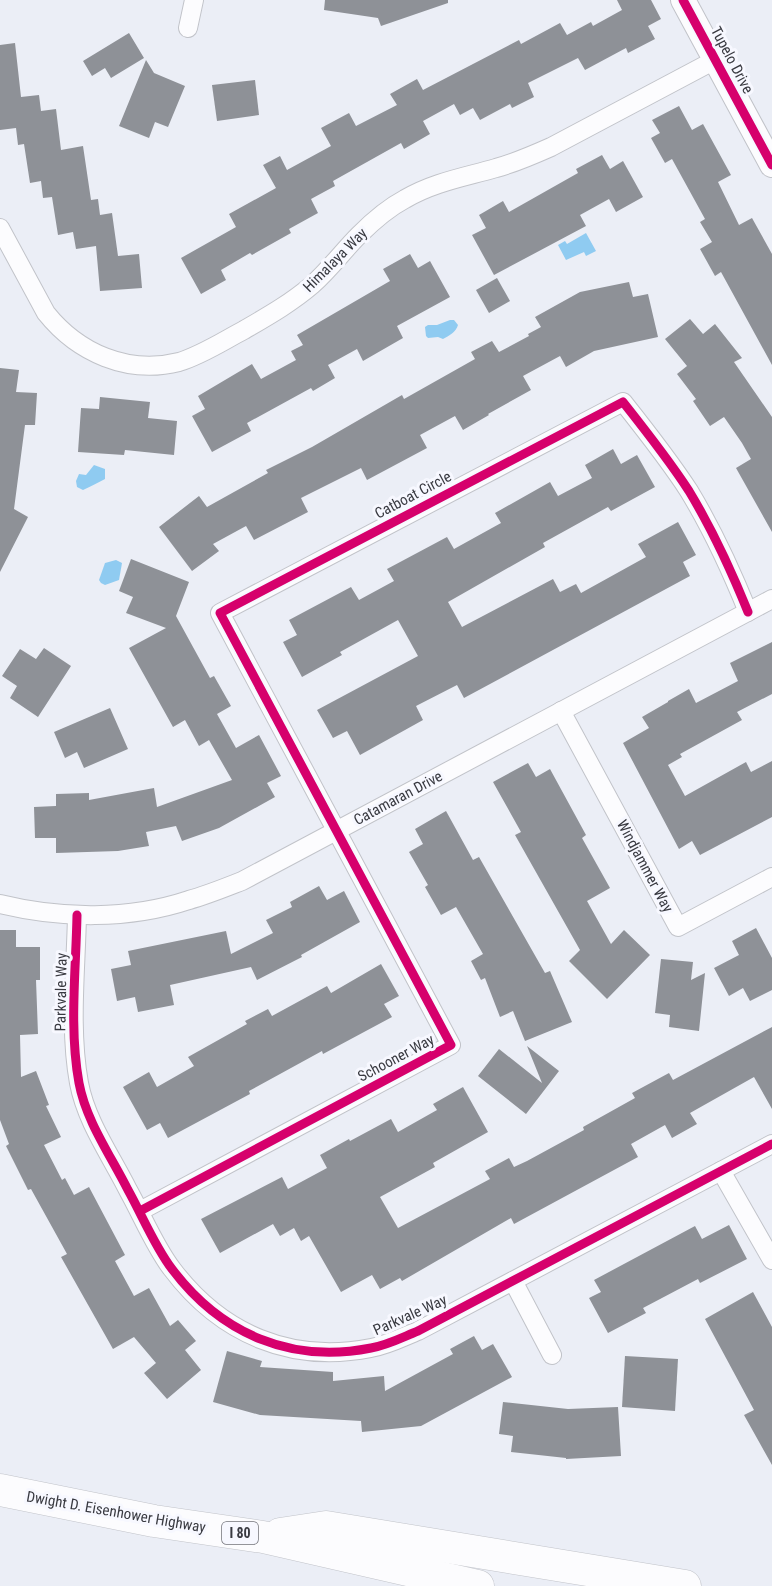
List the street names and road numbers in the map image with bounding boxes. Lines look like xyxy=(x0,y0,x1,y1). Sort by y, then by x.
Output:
street label: Tupelo Drive xyxy=(707,23,757,97)
street label: Himalaya Way xyxy=(299,224,371,296)
street label: Catboat Circle xyxy=(372,467,454,523)
street label: Catamaran Drive xyxy=(351,767,445,829)
street label: Windjammer Way xyxy=(613,817,677,915)
street label: Parkvale Way xyxy=(51,953,71,1031)
street label: Schooner Way xyxy=(355,1030,437,1086)
street label: Parkvale Way xyxy=(370,1291,450,1339)
street label: Dwight D. Eisenhower Highway xyxy=(25,1487,207,1537)
road number: I 80 xyxy=(222,1522,258,1544)

